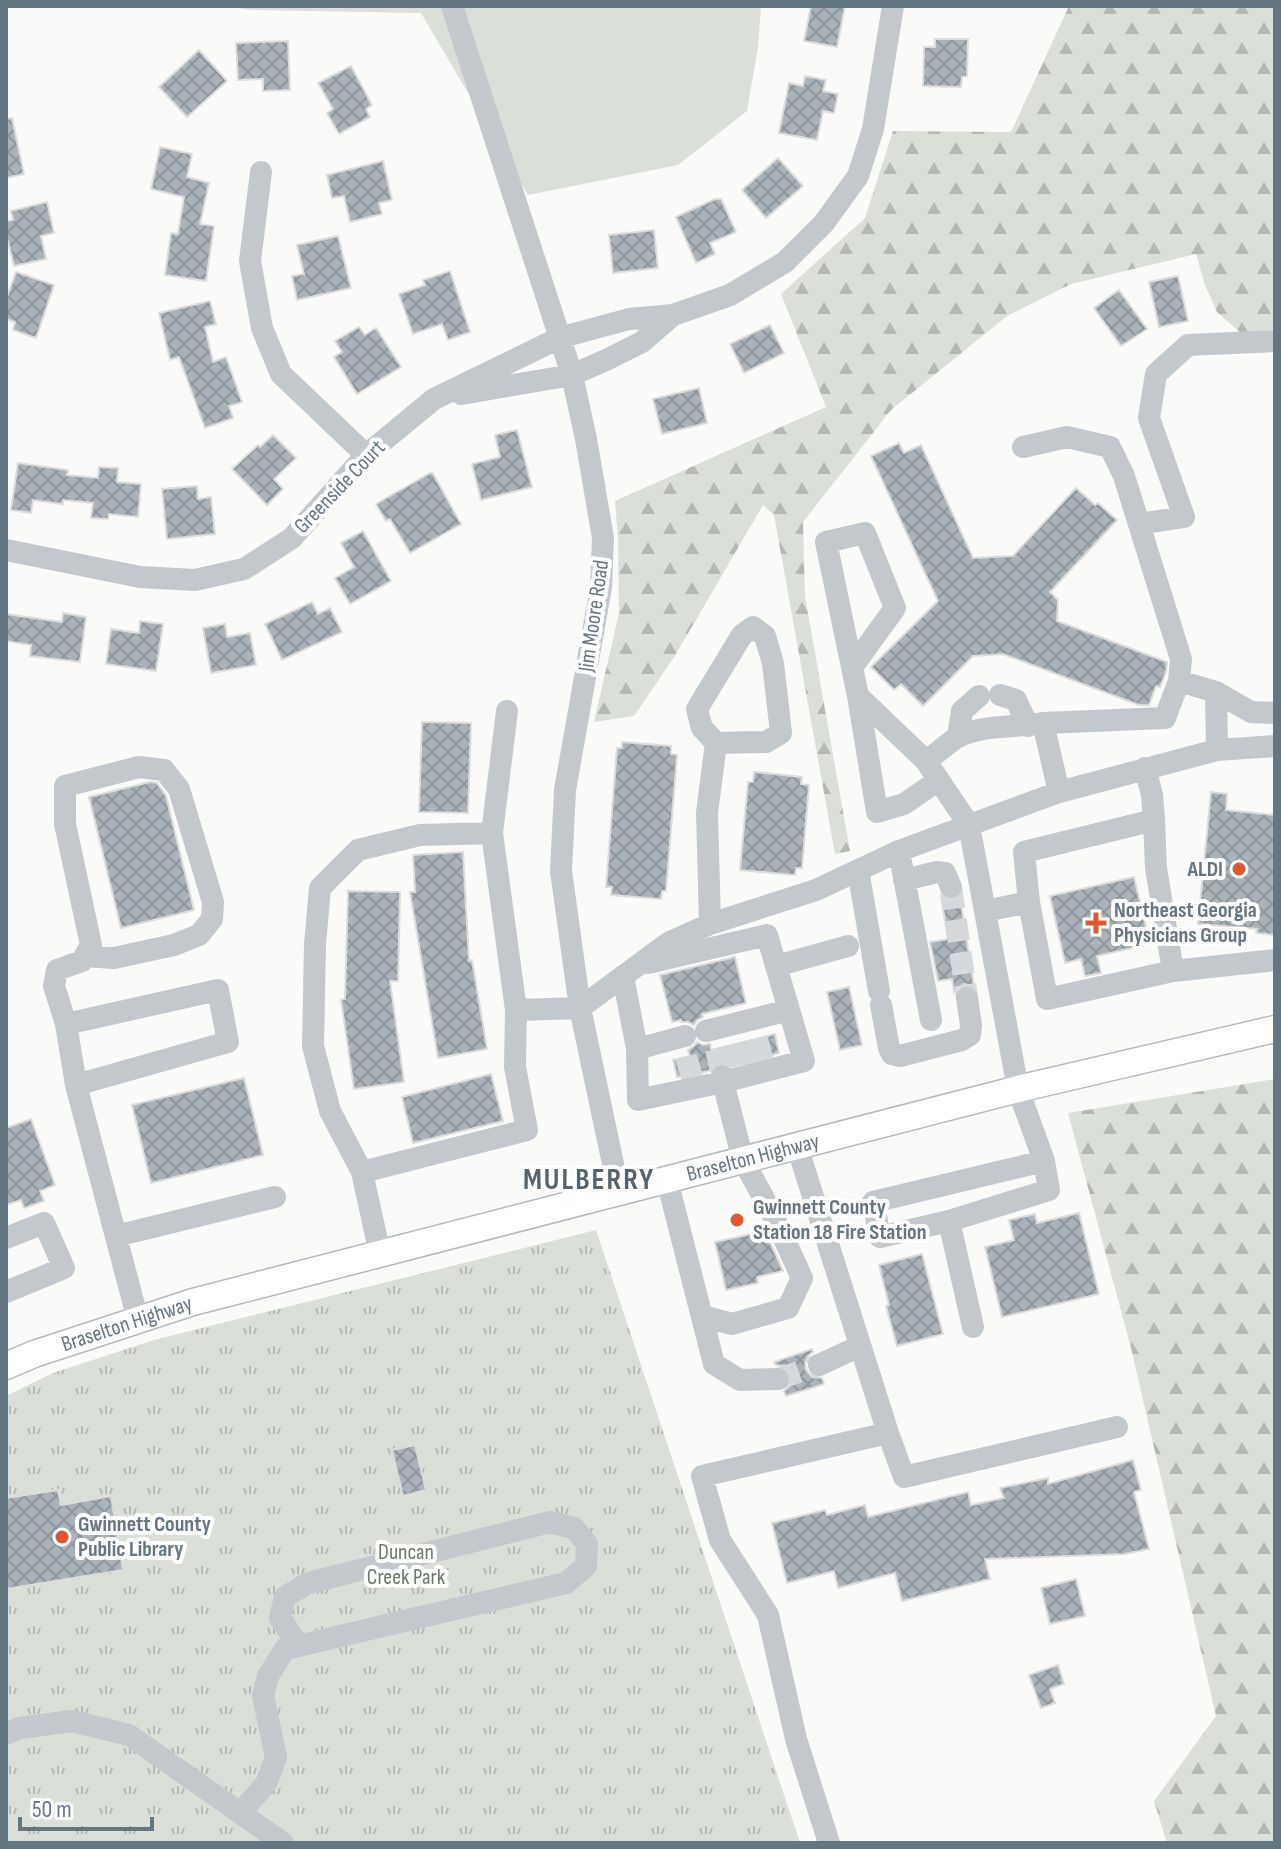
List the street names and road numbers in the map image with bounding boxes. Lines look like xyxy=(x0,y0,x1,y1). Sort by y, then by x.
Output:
street label: Greenside Court xyxy=(289,434,391,539)
street label: Jim Moore Road xyxy=(573,558,615,675)
street label: Braselton Highway xyxy=(684,1127,823,1188)
street label: Braselton Highway xyxy=(58,1290,196,1358)

